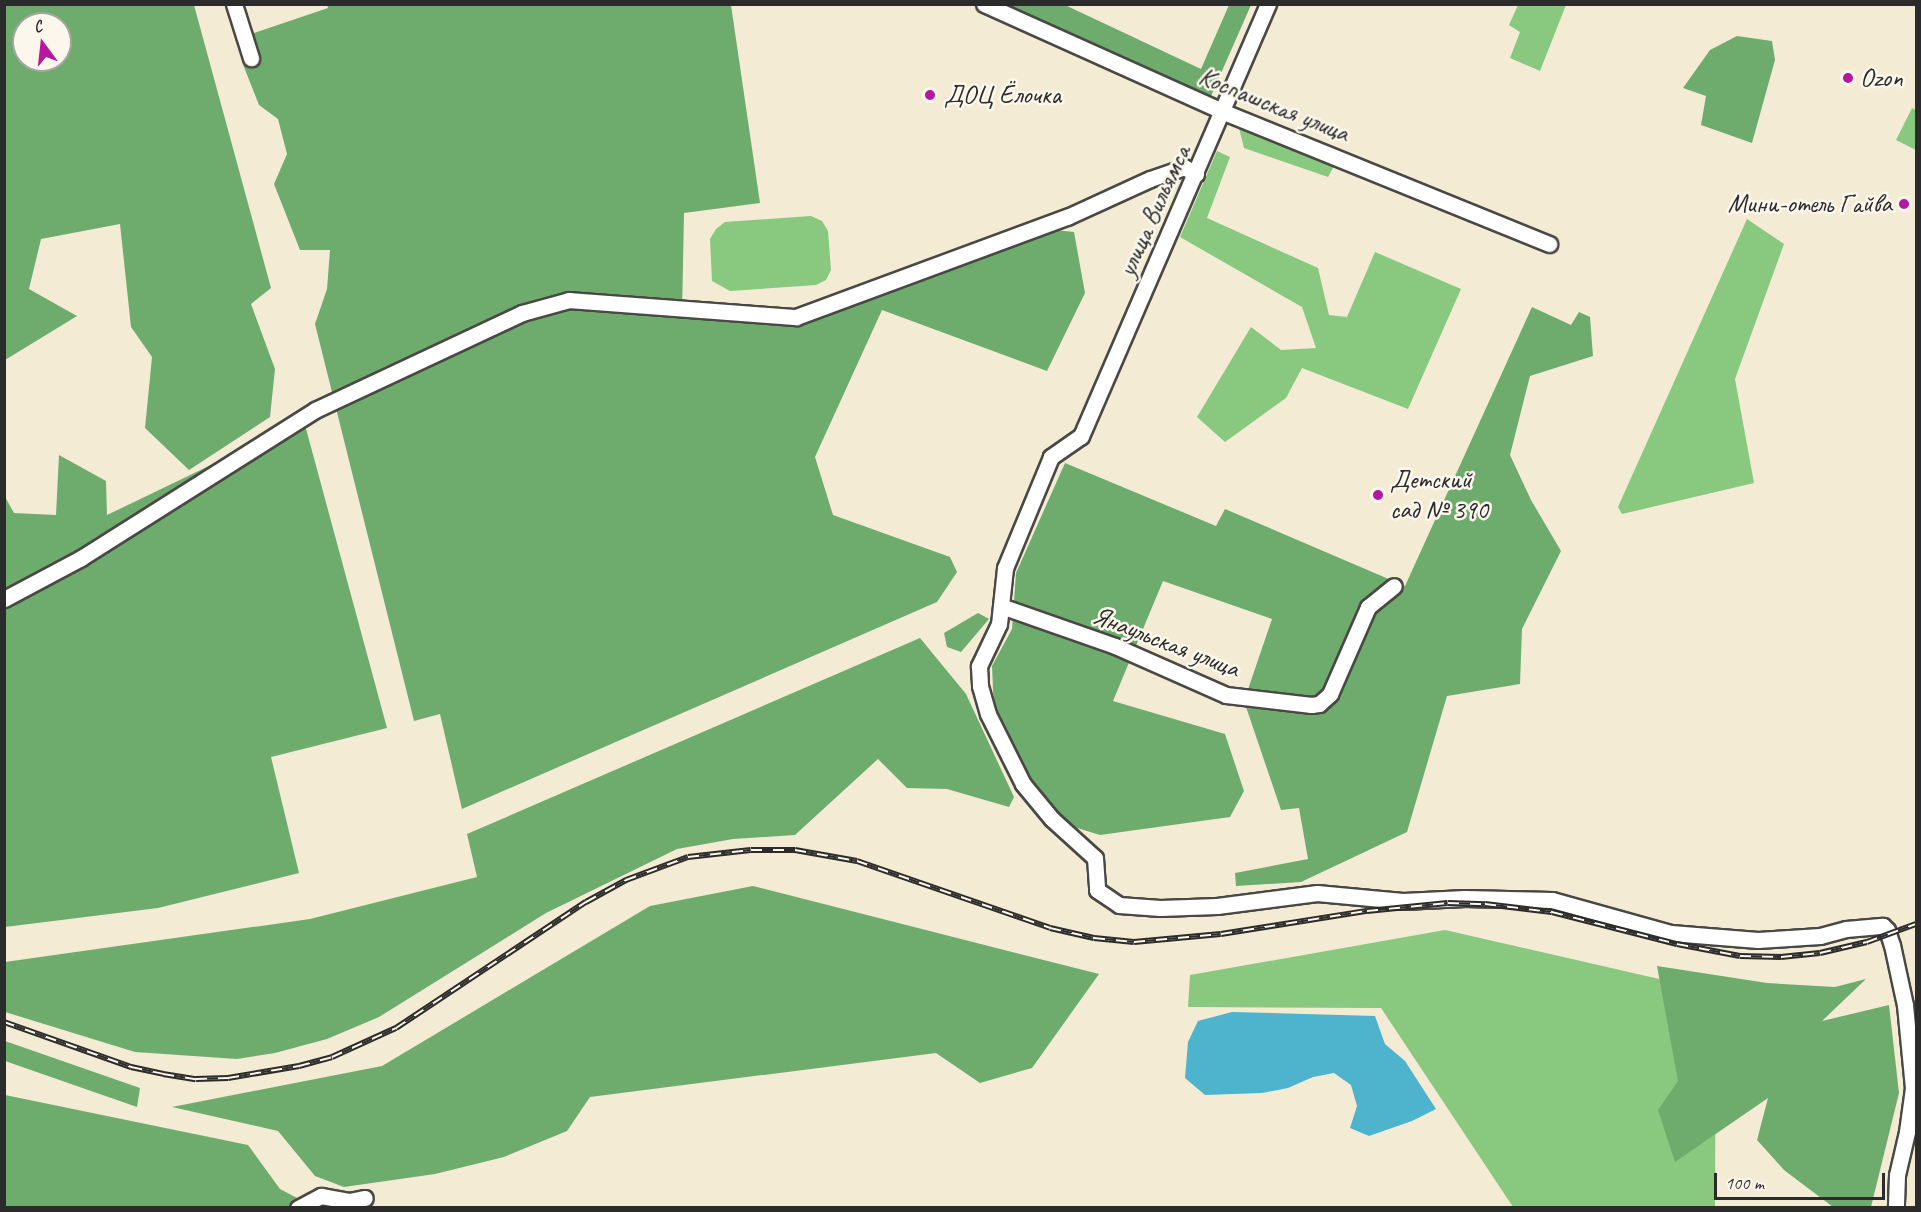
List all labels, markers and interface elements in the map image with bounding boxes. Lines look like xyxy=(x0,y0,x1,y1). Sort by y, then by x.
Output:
north arrow xyxy=(12,12,72,72)
text: С xyxy=(31,16,44,37)
street label: Коспашская улица xyxy=(1194,60,1354,150)
place label: Ozon xyxy=(1860,62,1903,94)
marker: Ozon xyxy=(1841,71,1855,85)
place label: ДОЦ Ёлочка xyxy=(944,79,1061,111)
marker: ДОЦ Ёлочка xyxy=(921,86,939,104)
street label: улица Вильямса xyxy=(1112,142,1196,280)
place label: Мини-отель Гайва xyxy=(1733,188,1892,220)
marker: Мини-отель Гайва xyxy=(1897,197,1911,211)
place label: Детский сад № 390 xyxy=(1390,464,1488,526)
marker: Детский сад № 390 xyxy=(1371,488,1385,502)
street label: Янаульская улица xyxy=(1088,599,1244,685)
scale bar xyxy=(1717,1161,1888,1199)
text: 100 m xyxy=(1725,1172,1764,1194)

